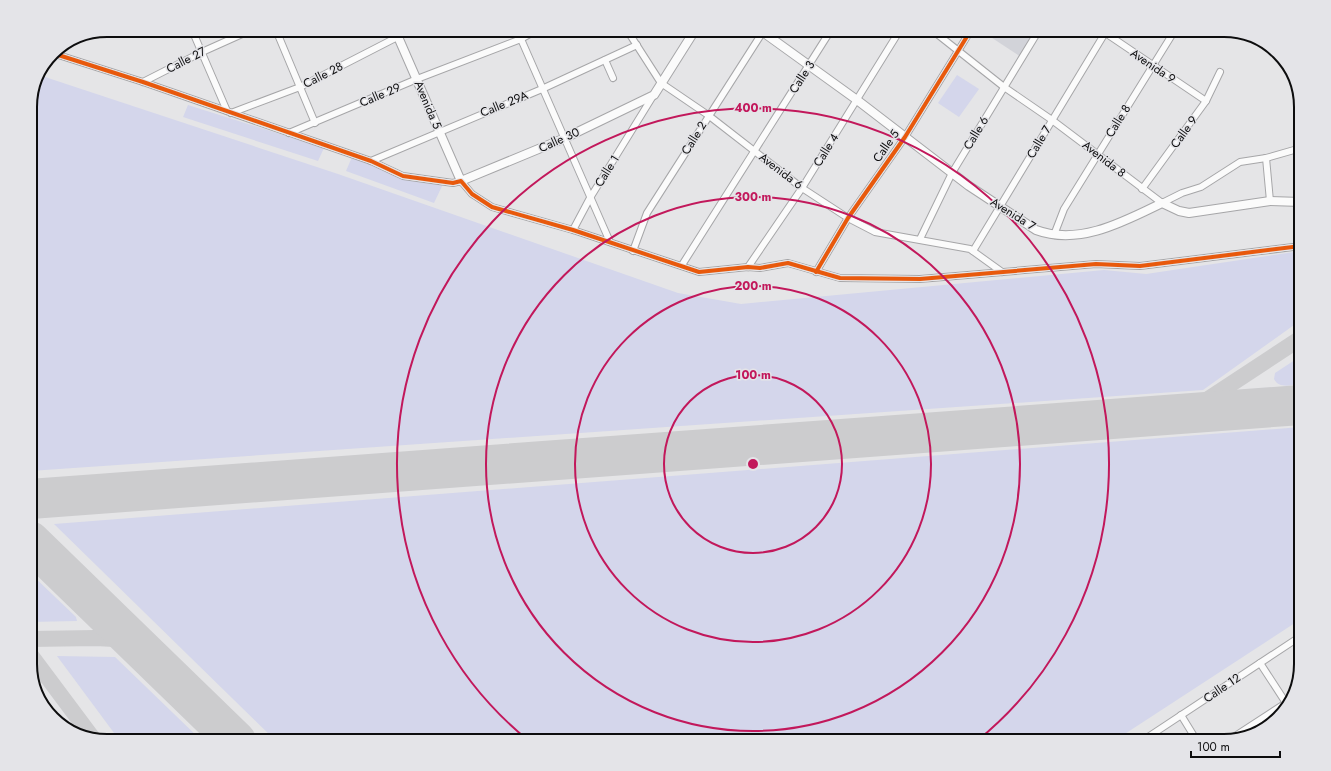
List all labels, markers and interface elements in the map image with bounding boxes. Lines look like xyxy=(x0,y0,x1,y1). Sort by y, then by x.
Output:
street label: Calle 27 xyxy=(163,42,210,78)
street label: Avenida 9 xyxy=(1127,44,1179,88)
street label: Calle 28 xyxy=(300,57,346,93)
street label: Calle 3 xyxy=(785,57,820,97)
street label: Calle 29 xyxy=(357,78,403,112)
street label: Avenida 5 xyxy=(410,78,446,132)
street label: Calle 29A xyxy=(477,86,531,122)
text: 400 m xyxy=(734,99,772,117)
street label: Calle 8 xyxy=(1101,101,1135,141)
street label: Calle 9 xyxy=(1166,112,1202,152)
street label: Calle 6 xyxy=(959,113,993,153)
street label: Calle 2 xyxy=(677,118,711,158)
street label: Calle 7 xyxy=(1022,122,1056,162)
street label: Calle 30 xyxy=(536,123,582,157)
street label: Calle 5 xyxy=(868,126,904,166)
street label: Calle 4 xyxy=(809,130,843,170)
street label: Avenida 8 xyxy=(1078,136,1130,182)
street label: Avenida 6 xyxy=(755,148,807,194)
street label: Calle 1 xyxy=(590,152,624,190)
text: 300 m xyxy=(735,188,772,206)
street label: Avenida 7 xyxy=(987,193,1040,235)
text: 200 m xyxy=(734,277,772,295)
text: 100 m xyxy=(735,366,771,384)
centre of rings xyxy=(746,457,760,471)
street label: Calle 12 xyxy=(1200,669,1244,707)
scale bar xyxy=(1191,733,1280,759)
text: 100 m xyxy=(1197,738,1230,756)

